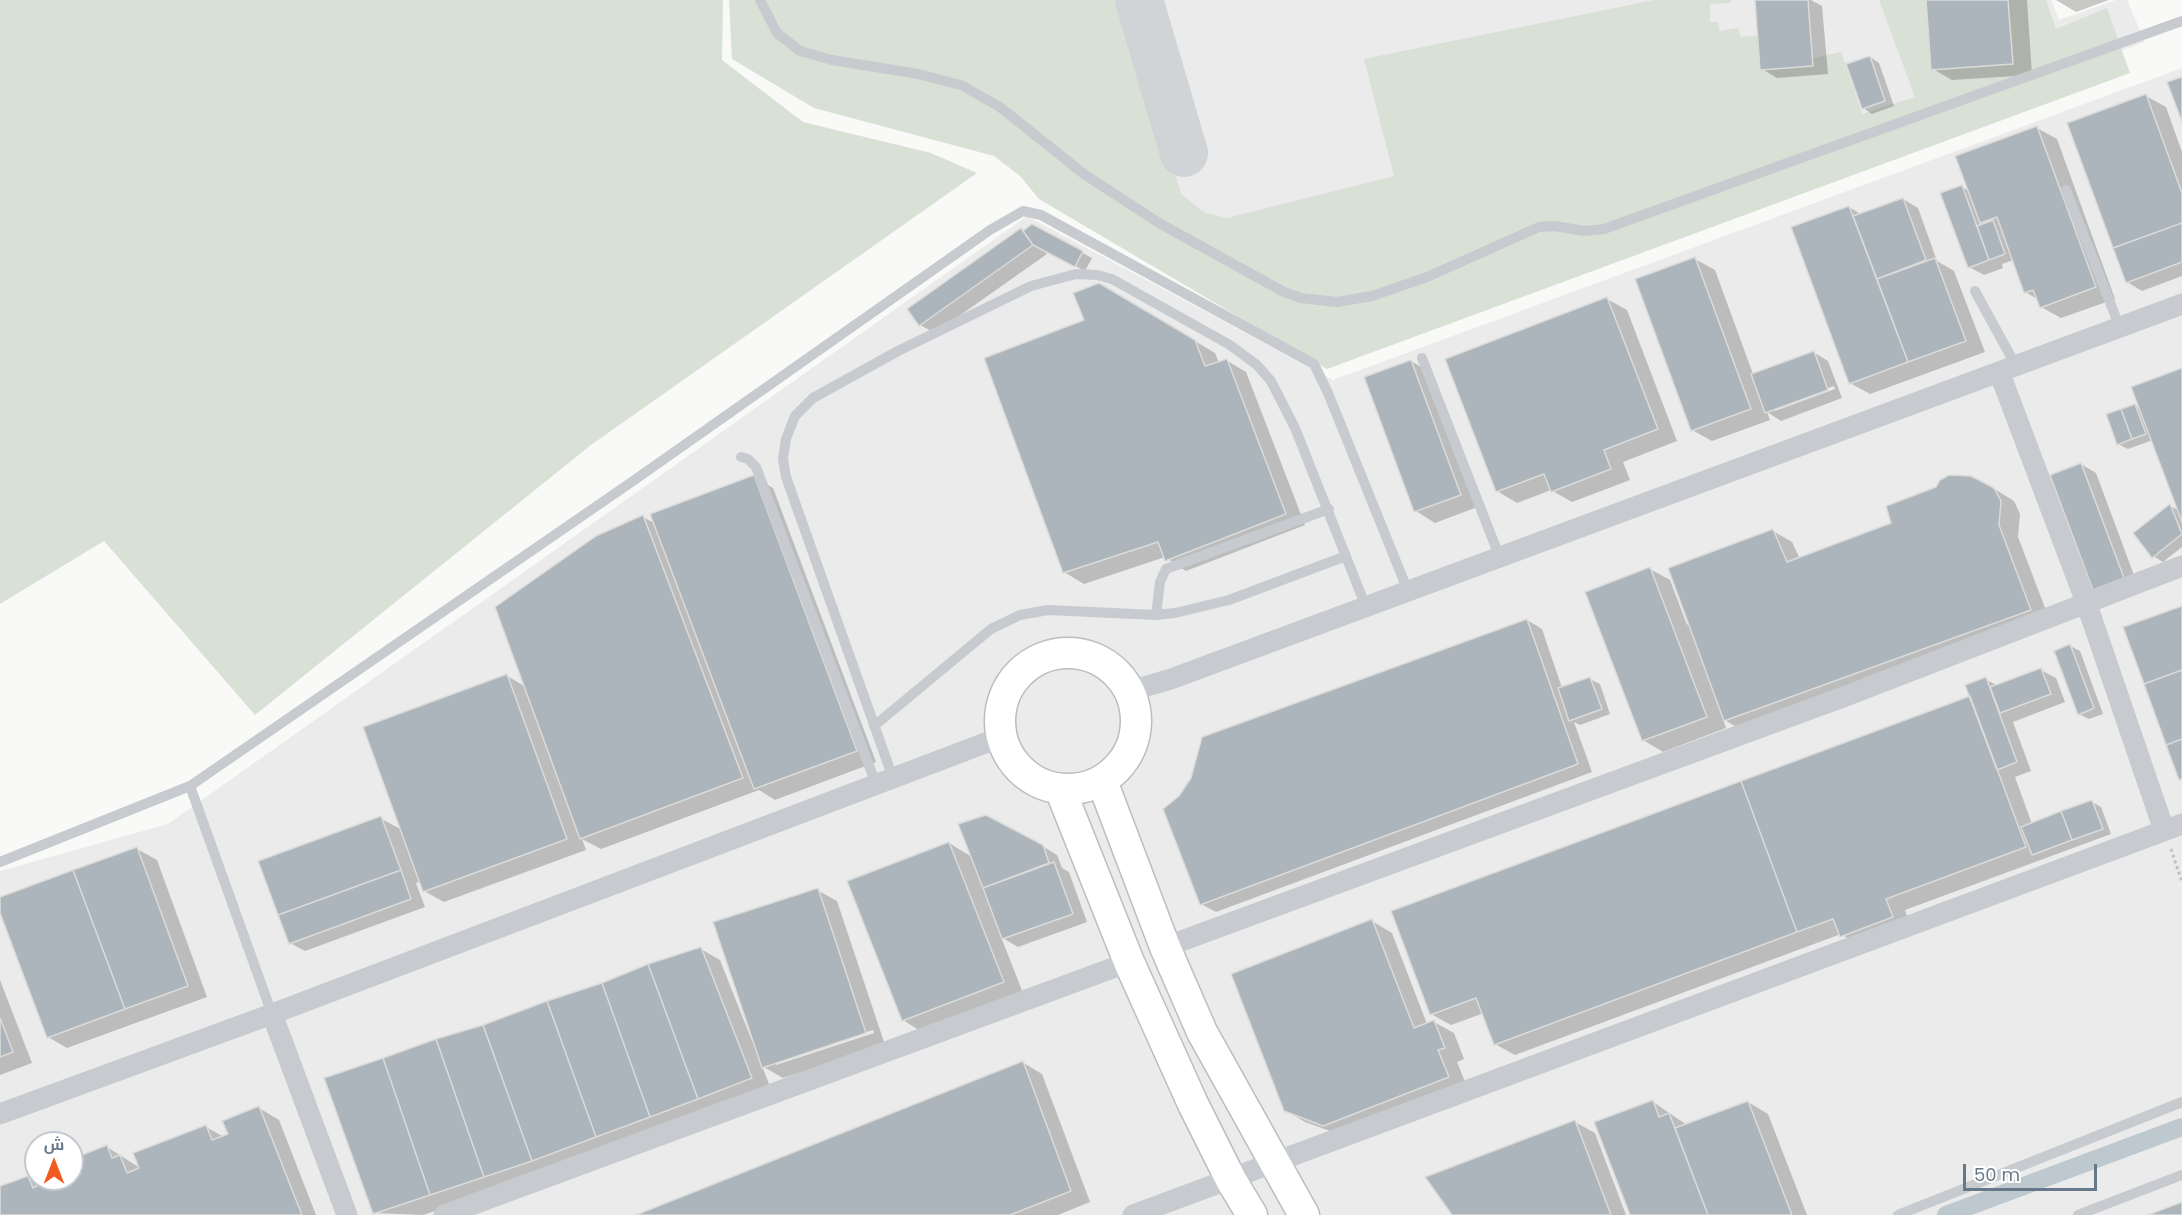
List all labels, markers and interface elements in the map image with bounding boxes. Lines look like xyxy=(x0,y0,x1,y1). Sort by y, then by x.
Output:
north arrow xyxy=(24,1131,84,1191)
text: ش xyxy=(44,1133,64,1156)
scale bar xyxy=(1966,1152,2100,1190)
text: 50 m xyxy=(1974,1162,2020,1187)

